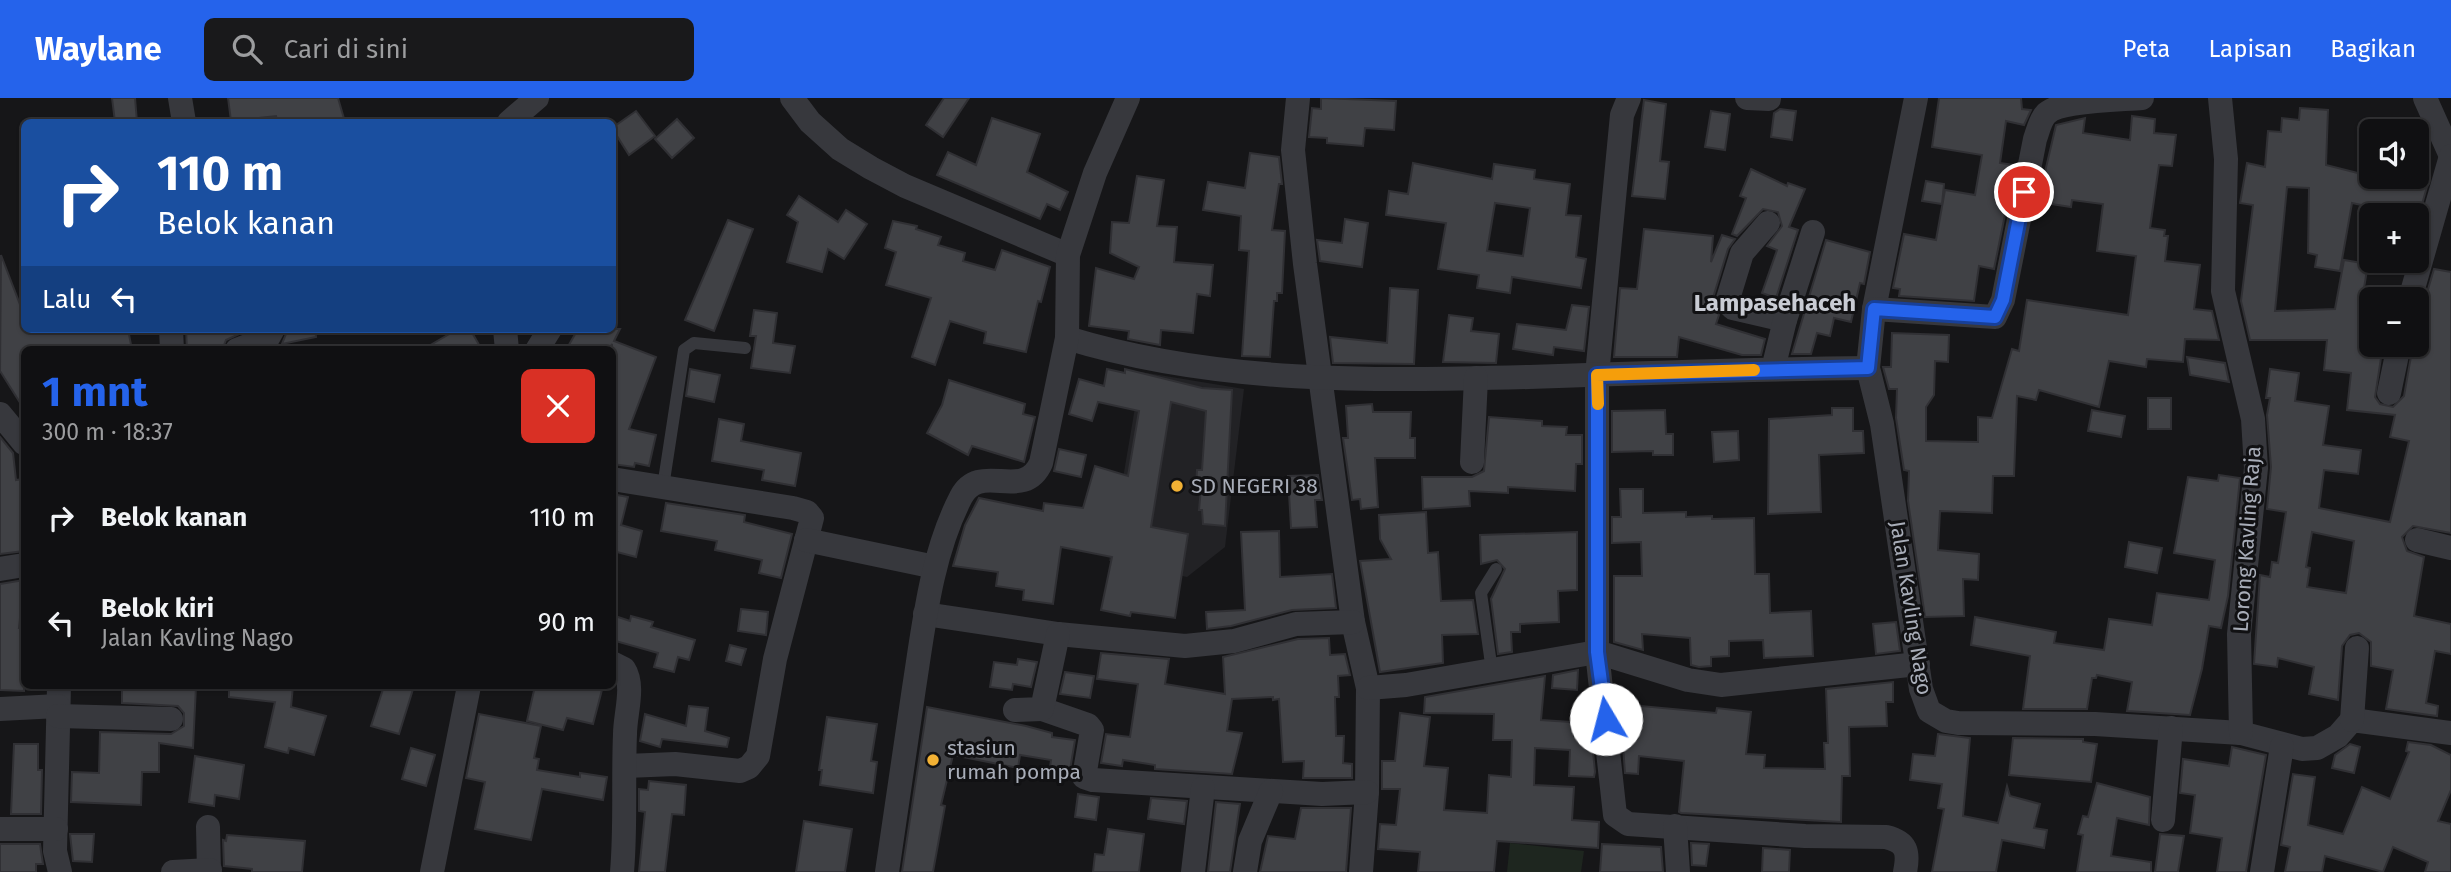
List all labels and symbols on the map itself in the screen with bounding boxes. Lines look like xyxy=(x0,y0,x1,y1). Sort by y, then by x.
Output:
pin xyxy=(1994,162,2054,222)
district label: Lampasehaceh xyxy=(1694,289,1856,317)
street label: Lorong Kavling Raja xyxy=(2228,445,2266,633)
place label: SD NEGERI 38 xyxy=(1191,473,1318,499)
marker: SD NEGERI 38 xyxy=(1169,478,1185,494)
street label: Jalan Kavling Nago xyxy=(1884,519,1938,697)
position arrow xyxy=(1569,682,1643,756)
place label: stasiun rumah pompa xyxy=(947,735,1081,785)
marker: stasiun rumah pompa xyxy=(925,752,941,768)

